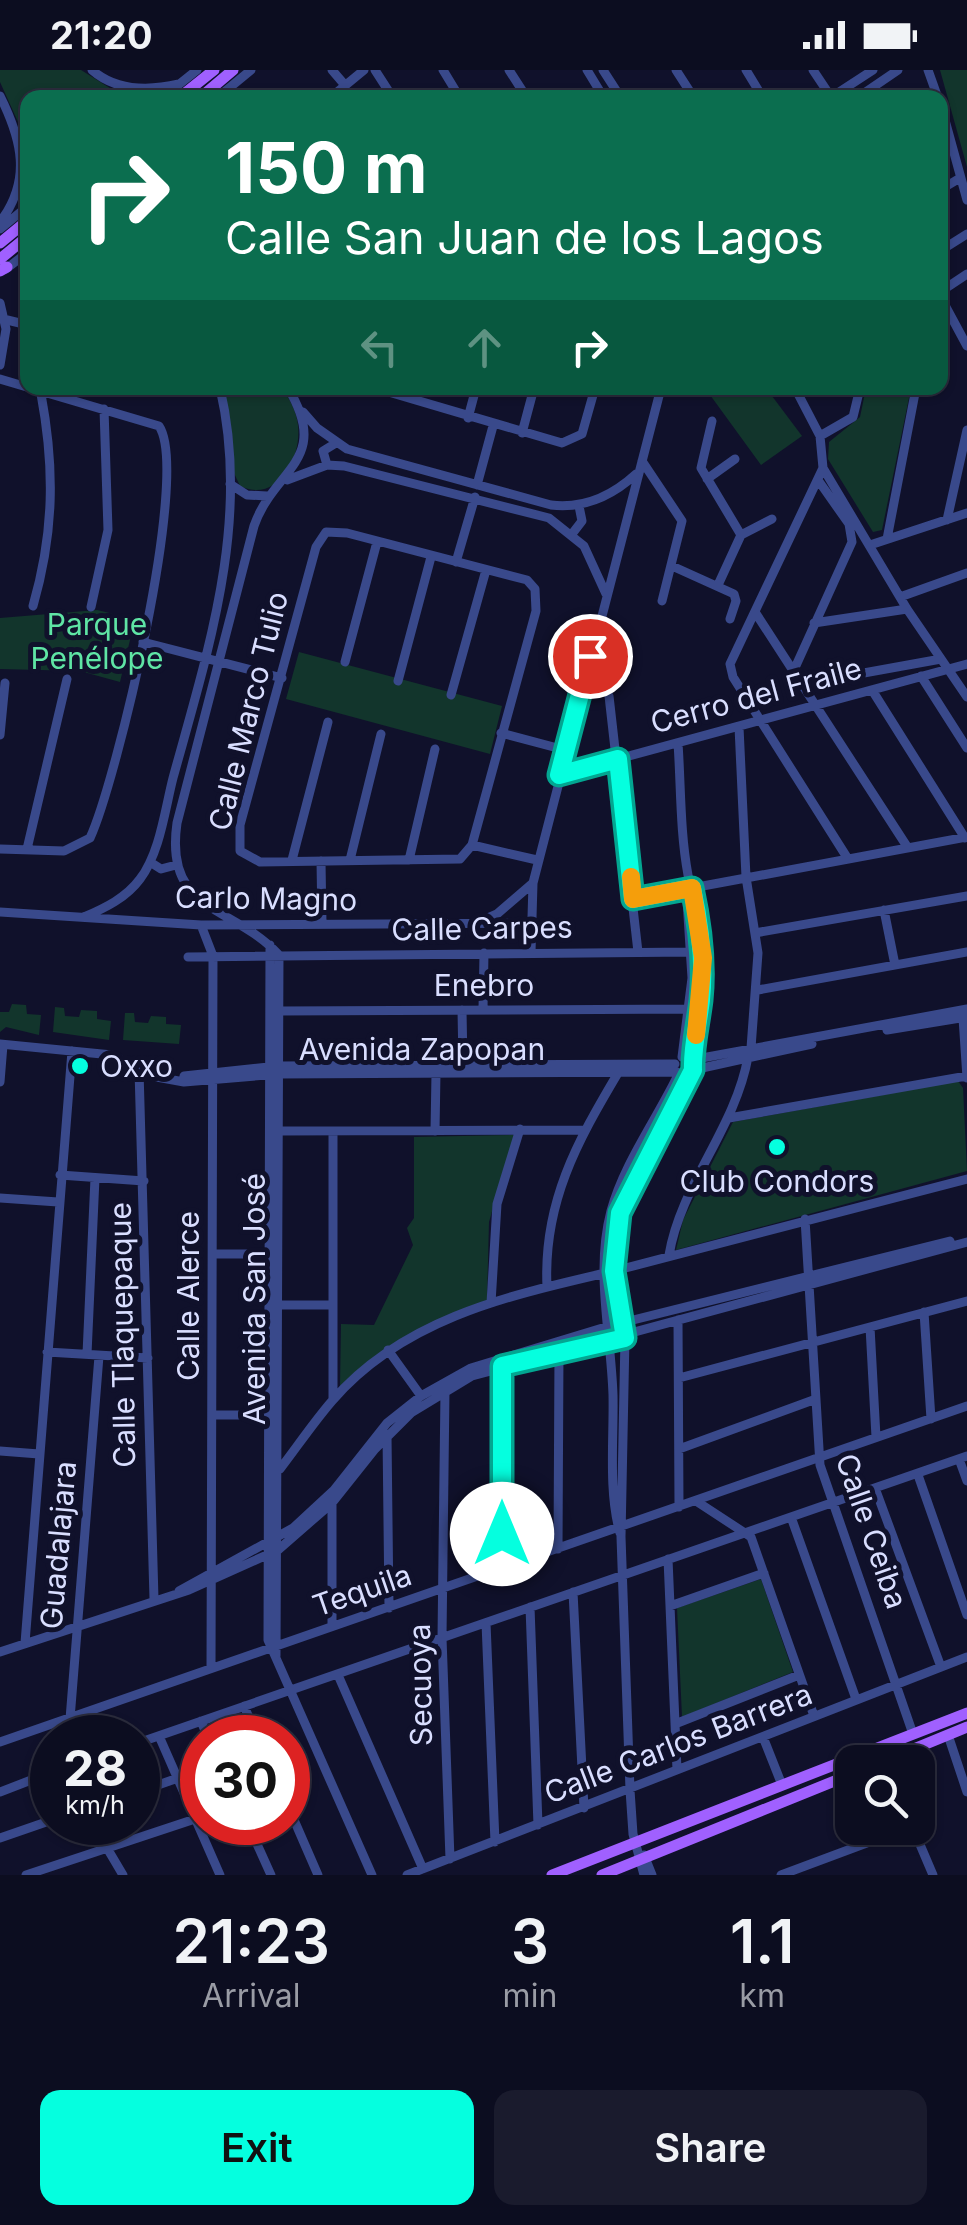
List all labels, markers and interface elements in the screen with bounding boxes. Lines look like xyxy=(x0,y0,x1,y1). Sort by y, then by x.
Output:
text: 21:20 xyxy=(50,12,153,58)
text: 150 m xyxy=(225,125,428,210)
icon: right xyxy=(60,130,190,260)
text: Calle San Juan de los Lagos xyxy=(225,210,824,265)
icon: left xyxy=(352,320,407,375)
icon: ahead xyxy=(457,320,512,375)
icon: right xyxy=(562,320,617,375)
street label: Calle Marco Tulio xyxy=(201,588,295,834)
park label: Parque Penélope xyxy=(31,606,163,676)
pin xyxy=(548,614,633,699)
icon: arrive xyxy=(563,629,618,684)
street label: Cerro del Fraile xyxy=(647,650,865,740)
street label: Carlo Magno xyxy=(175,878,357,918)
street label: Calle Carpes xyxy=(391,908,573,948)
street label: Enebro xyxy=(434,967,534,1003)
street label: Avenida Zapopan xyxy=(299,1031,545,1067)
place label: Oxxo xyxy=(100,1048,173,1084)
marker: Oxxo xyxy=(69,1055,91,1077)
marker: Club Condors xyxy=(766,1136,788,1158)
place label: Club Condors xyxy=(680,1163,874,1199)
street label: Avenida San José xyxy=(236,1173,272,1425)
street label: Calle Tlaquepaque xyxy=(102,1202,142,1468)
street label: Calle Alerce xyxy=(170,1211,206,1381)
street label: Calle Ceiba xyxy=(829,1449,915,1613)
street label: Guadalajara xyxy=(33,1459,83,1631)
position arrow xyxy=(450,1482,554,1586)
street label: Tequila xyxy=(308,1556,416,1624)
street label: Secuoya xyxy=(401,1623,439,1747)
street label: Calle Carlos Barrera xyxy=(539,1675,817,1811)
speed limit sign: 30 xyxy=(180,1715,310,1845)
text: 28 xyxy=(63,1738,127,1798)
map controls xyxy=(835,1745,935,1845)
button: search xyxy=(835,1745,935,1845)
text: km/h xyxy=(65,1790,125,1820)
text: 21:23 xyxy=(173,1905,330,1977)
text: 3 xyxy=(511,1905,549,1977)
text: 1.1 xyxy=(730,1905,794,1977)
text: Arrival xyxy=(202,1976,301,2015)
text: min xyxy=(503,1976,557,2015)
text: km xyxy=(739,1976,785,2015)
button: Exit xyxy=(40,2090,474,2205)
button: Share xyxy=(494,2090,927,2205)

